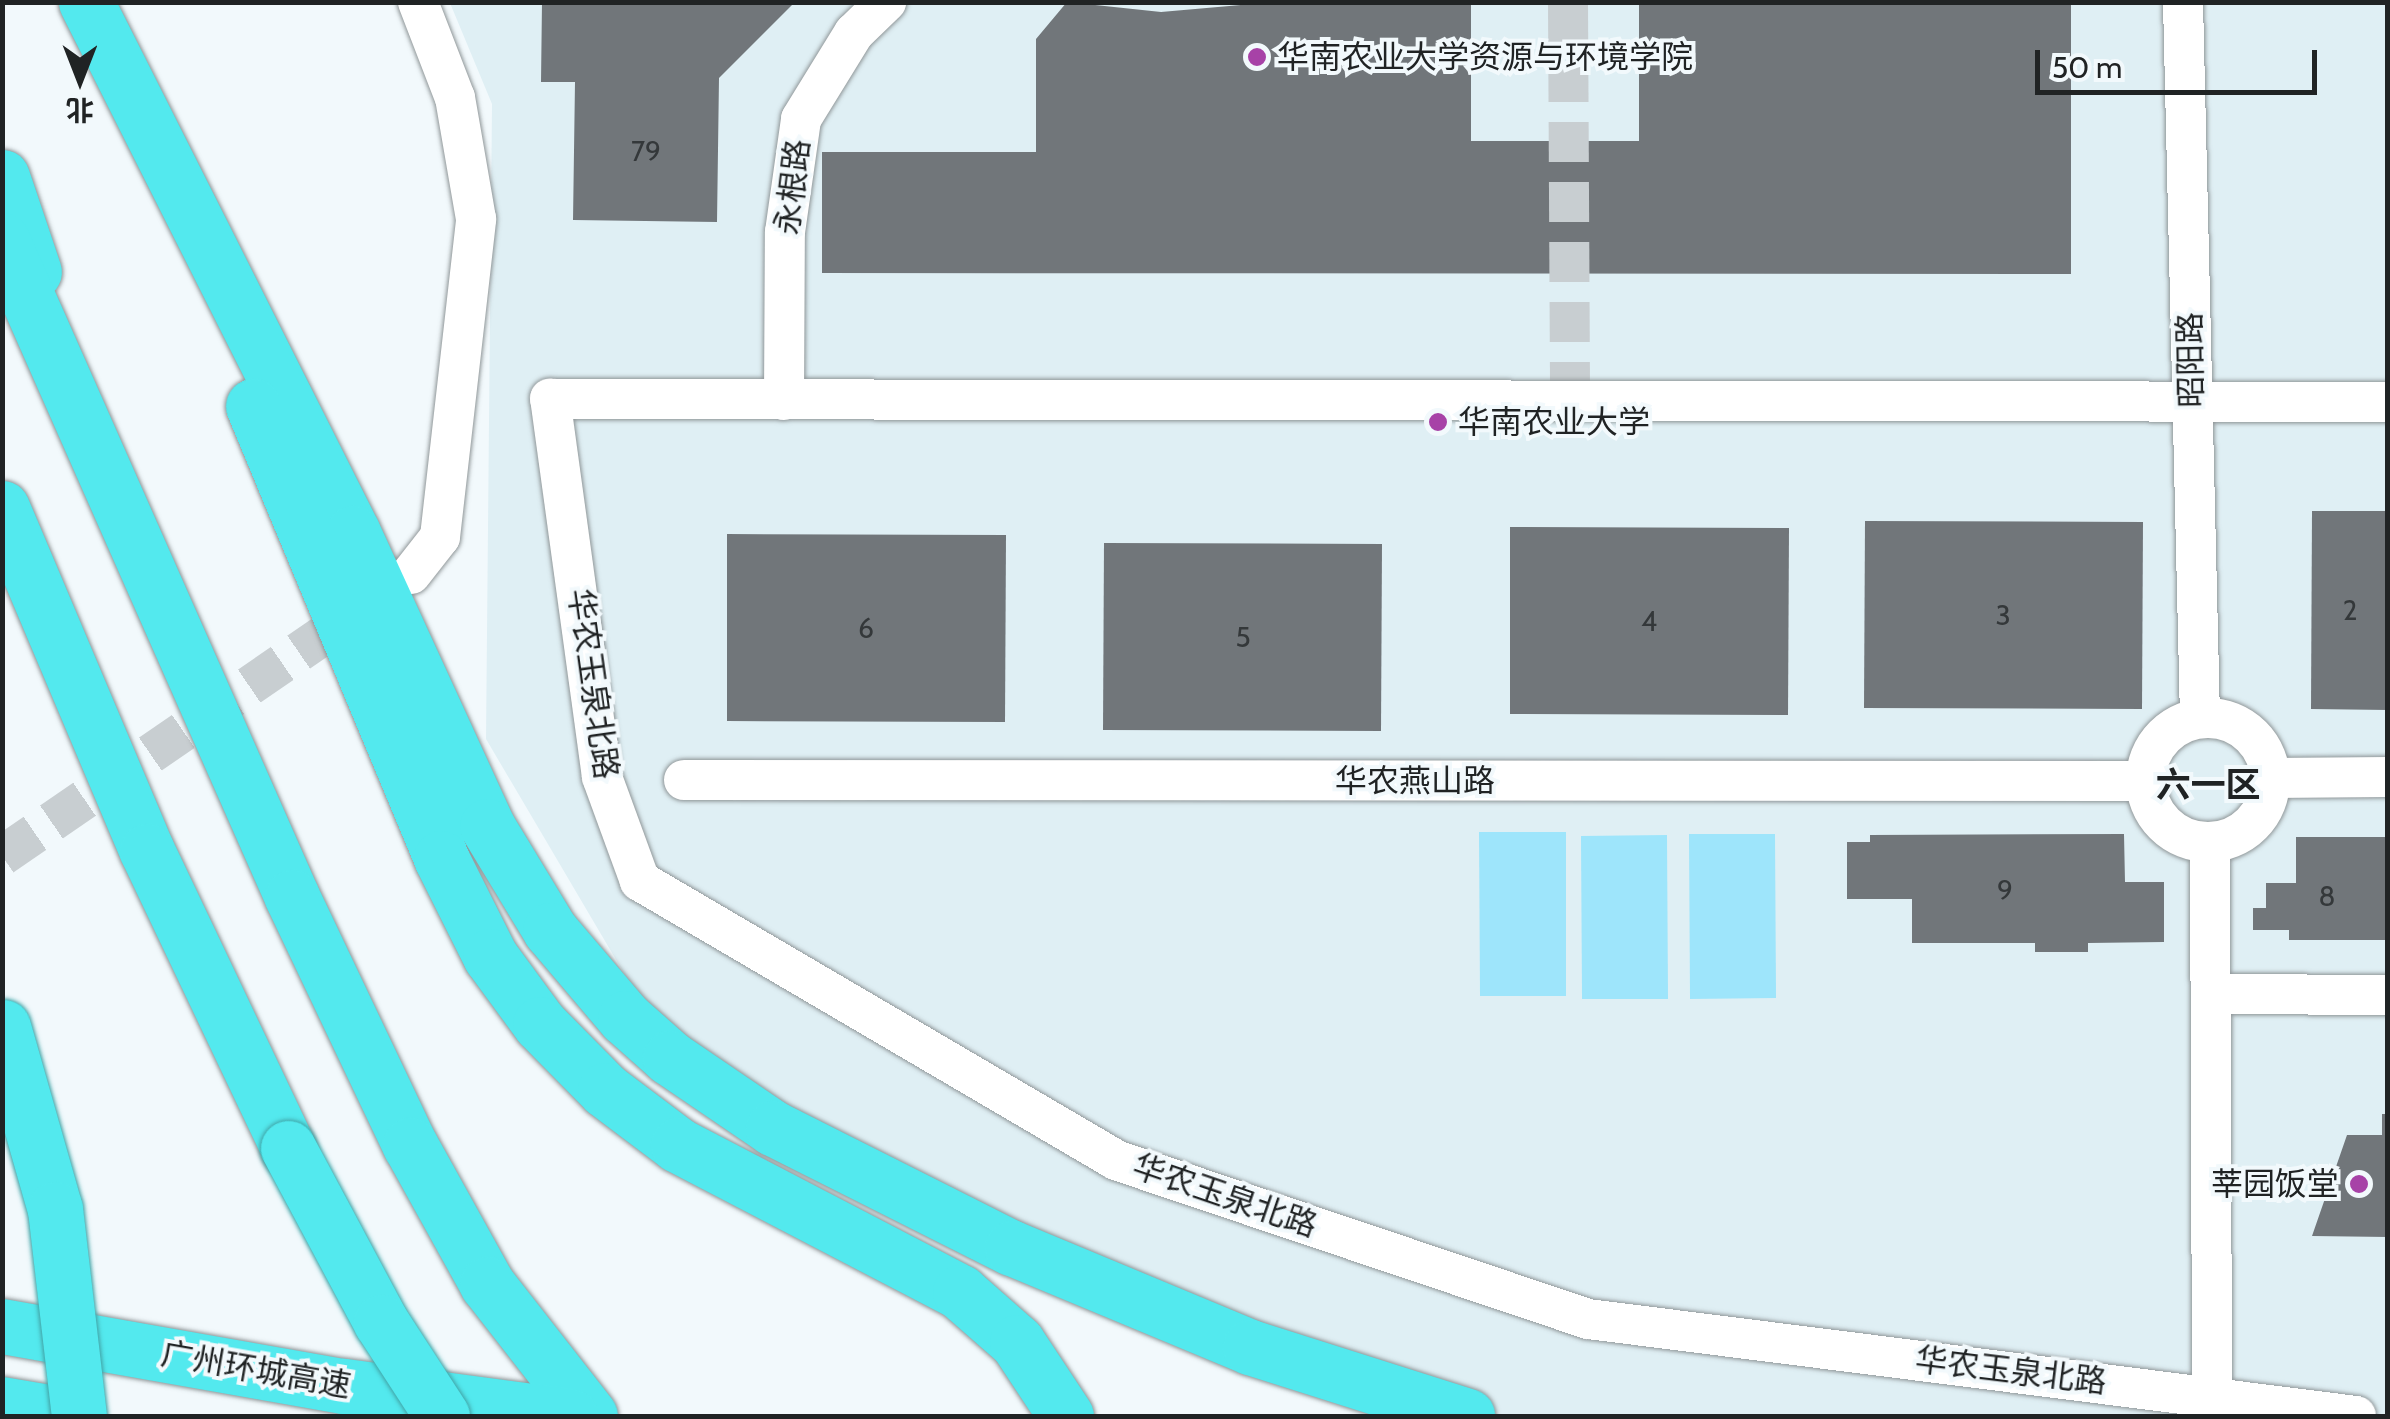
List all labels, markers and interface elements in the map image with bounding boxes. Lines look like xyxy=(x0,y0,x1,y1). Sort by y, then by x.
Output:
north arrow xyxy=(30,30,130,130)
scale bar xyxy=(2040,30,2322,92)
place label: 华南农业大学资源与环境学院 xyxy=(1277,38,1693,76)
marker: 华南农业大学资源与环境学院 xyxy=(1246,46,1268,68)
text: 50 m xyxy=(2052,49,2122,86)
text: 北 xyxy=(66,93,94,127)
house number: 79 xyxy=(631,134,661,168)
street label: 永根路 xyxy=(768,137,818,237)
street label: 昭阳路 xyxy=(2171,312,2211,408)
place label: 华南农业大学 xyxy=(1458,403,1650,441)
marker: 华南农业大学 xyxy=(1427,411,1449,433)
street label: 华农玉泉北路 xyxy=(561,586,625,782)
house number: 2 xyxy=(2343,593,2357,627)
house number: 3 xyxy=(1995,598,2011,632)
house number: 4 xyxy=(1641,604,1657,638)
house number: 6 xyxy=(858,611,874,645)
house number: 5 xyxy=(1235,620,1251,654)
street label: 华农燕山路 xyxy=(1335,762,1495,800)
district label: 六一区 xyxy=(2156,764,2260,806)
house number: 9 xyxy=(1997,873,2013,907)
house number: 8 xyxy=(2319,879,2335,913)
street label: 华农玉泉北路 xyxy=(1128,1147,1322,1245)
place label: 莘园饭堂 xyxy=(2211,1165,2339,1203)
marker: 莘园饭堂 xyxy=(2348,1173,2370,1195)
street label: 广州环城高速 xyxy=(158,1334,354,1406)
street label: 华农玉泉北路 xyxy=(1913,1340,2109,1402)

